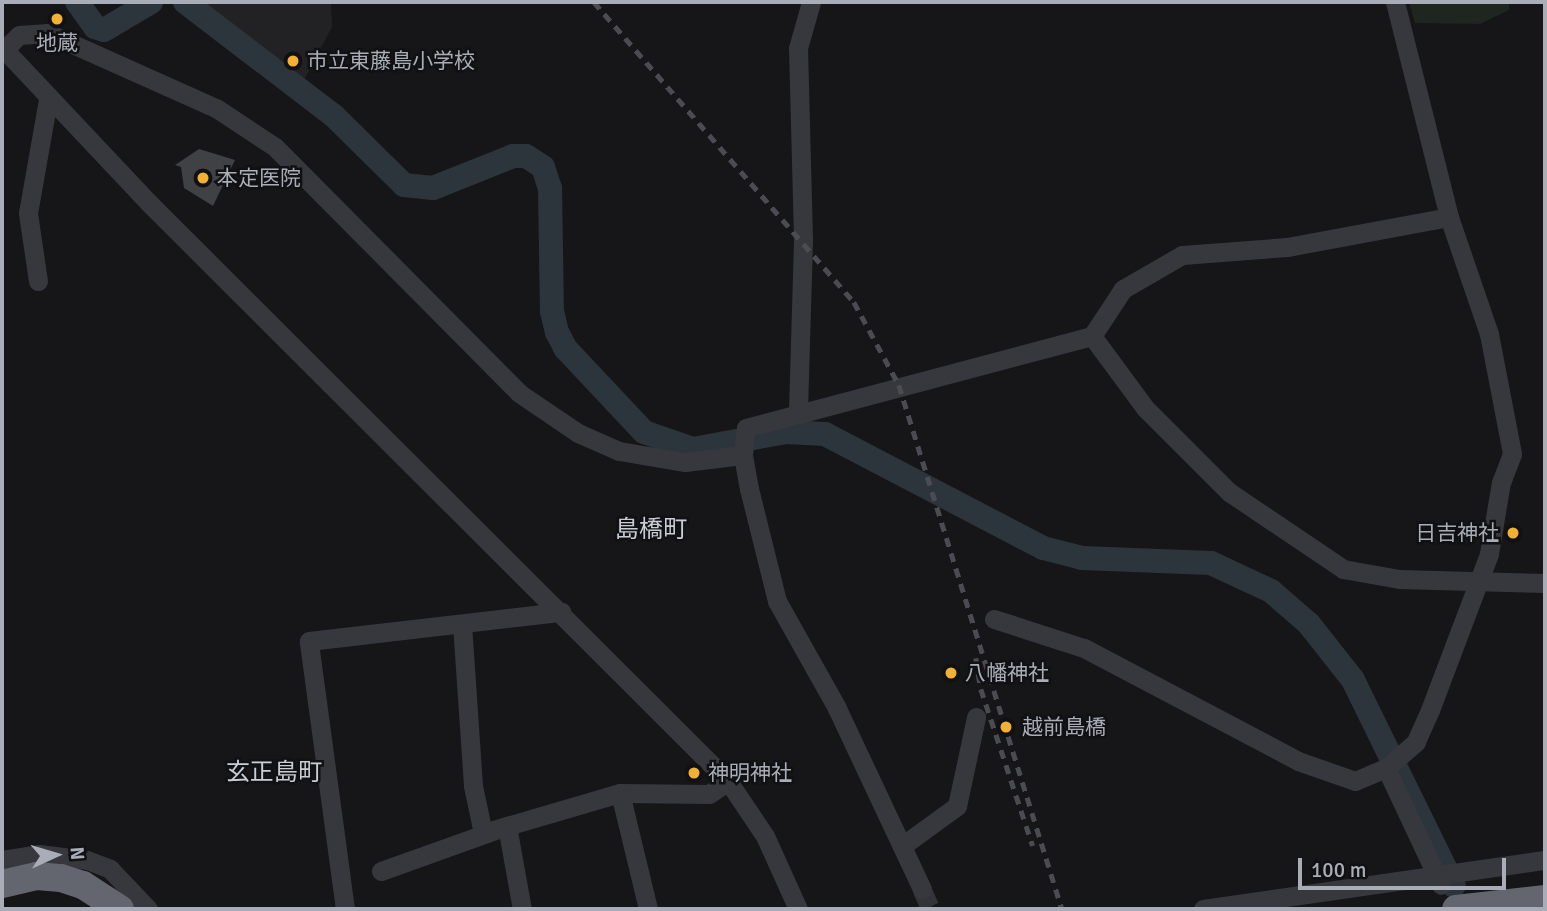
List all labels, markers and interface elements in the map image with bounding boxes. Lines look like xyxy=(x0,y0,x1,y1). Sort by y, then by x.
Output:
marker: 地蔵 xyxy=(49,11,65,27)
place label: 地蔵 xyxy=(36,30,78,56)
place label: 市立東藤島小学校 xyxy=(307,48,475,74)
marker: 市立東藤島小学校 xyxy=(285,53,301,69)
place label: 本定医院 xyxy=(217,165,301,191)
marker: 本定医院 xyxy=(195,170,211,186)
district label: 島橋町 xyxy=(615,516,687,544)
place label: 日吉神社 xyxy=(1415,520,1499,546)
marker: 日吉神社 xyxy=(1505,525,1521,541)
place label: 八幡神社 xyxy=(965,660,1049,686)
marker: 八幡神社 xyxy=(943,665,959,681)
place label: 越前島橋 xyxy=(1022,714,1106,740)
marker: 越前島橋 xyxy=(996,717,1016,737)
district label: 玄正島町 xyxy=(226,759,322,787)
place label: 神明神社 xyxy=(708,760,792,786)
marker: 神明神社 xyxy=(686,765,702,781)
north arrow xyxy=(21,820,91,890)
scale bar xyxy=(1302,844,1510,888)
text: N xyxy=(65,846,89,861)
text: 100 m xyxy=(1311,857,1366,883)

